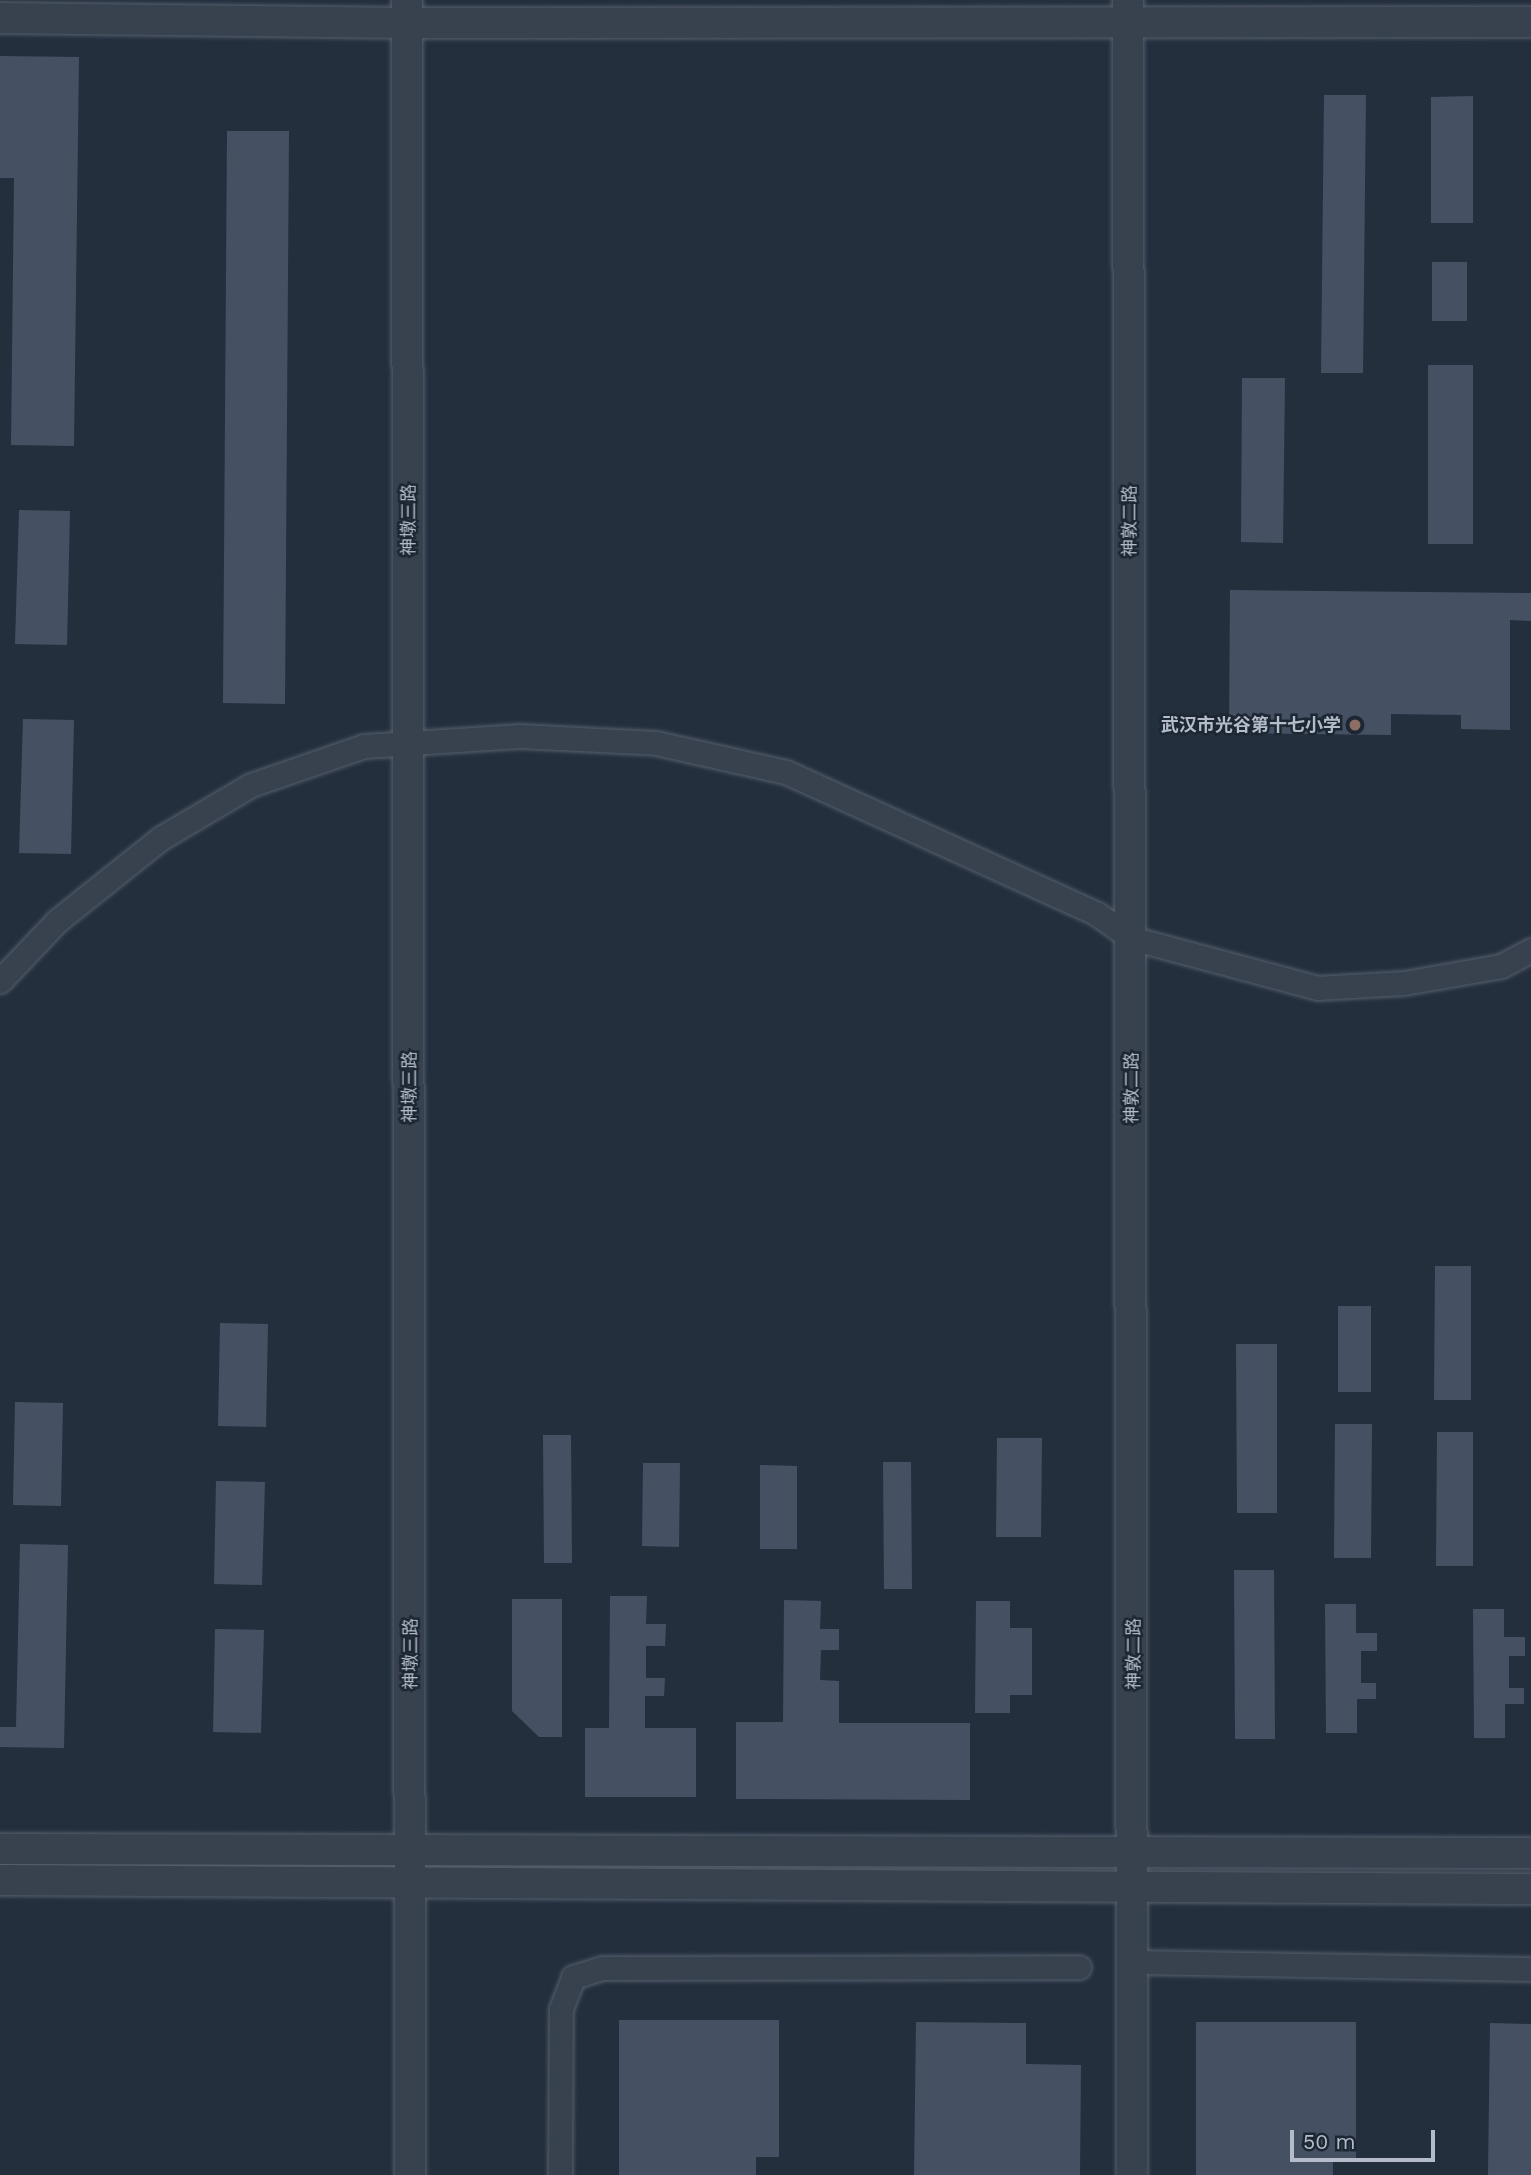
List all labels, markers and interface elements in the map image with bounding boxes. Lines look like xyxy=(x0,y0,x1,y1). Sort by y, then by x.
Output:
street label: 神墩三路 xyxy=(398,484,420,556)
street label: 神敦二路 xyxy=(1119,485,1141,557)
place label: 武汉市光谷第十七小学 xyxy=(1161,714,1341,736)
marker: 武汉市光谷第十七小学 xyxy=(1347,717,1363,733)
street label: 神墩三路 xyxy=(399,1051,421,1123)
street label: 神敦二路 xyxy=(1121,1052,1143,1124)
street label: 神墩三路 xyxy=(400,1618,422,1690)
street label: 神敦二路 xyxy=(1123,1618,1145,1690)
scale bar xyxy=(1293,2116,1438,2160)
text: 50 m xyxy=(1303,2129,1355,2154)

